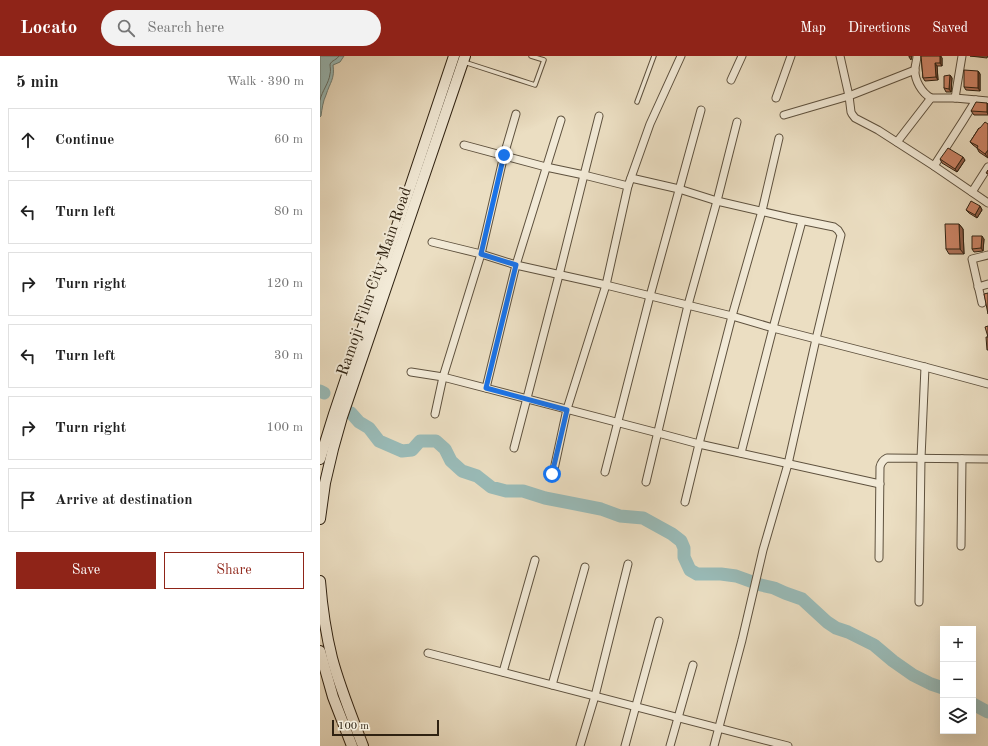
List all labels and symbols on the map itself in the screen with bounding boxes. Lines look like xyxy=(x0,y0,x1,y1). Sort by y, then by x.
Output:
route end xyxy=(495,146,513,164)
street label: Ramoji Film City Main Road xyxy=(335,185,415,378)
route start xyxy=(543,465,561,483)
scale bar xyxy=(332,718,439,737)

